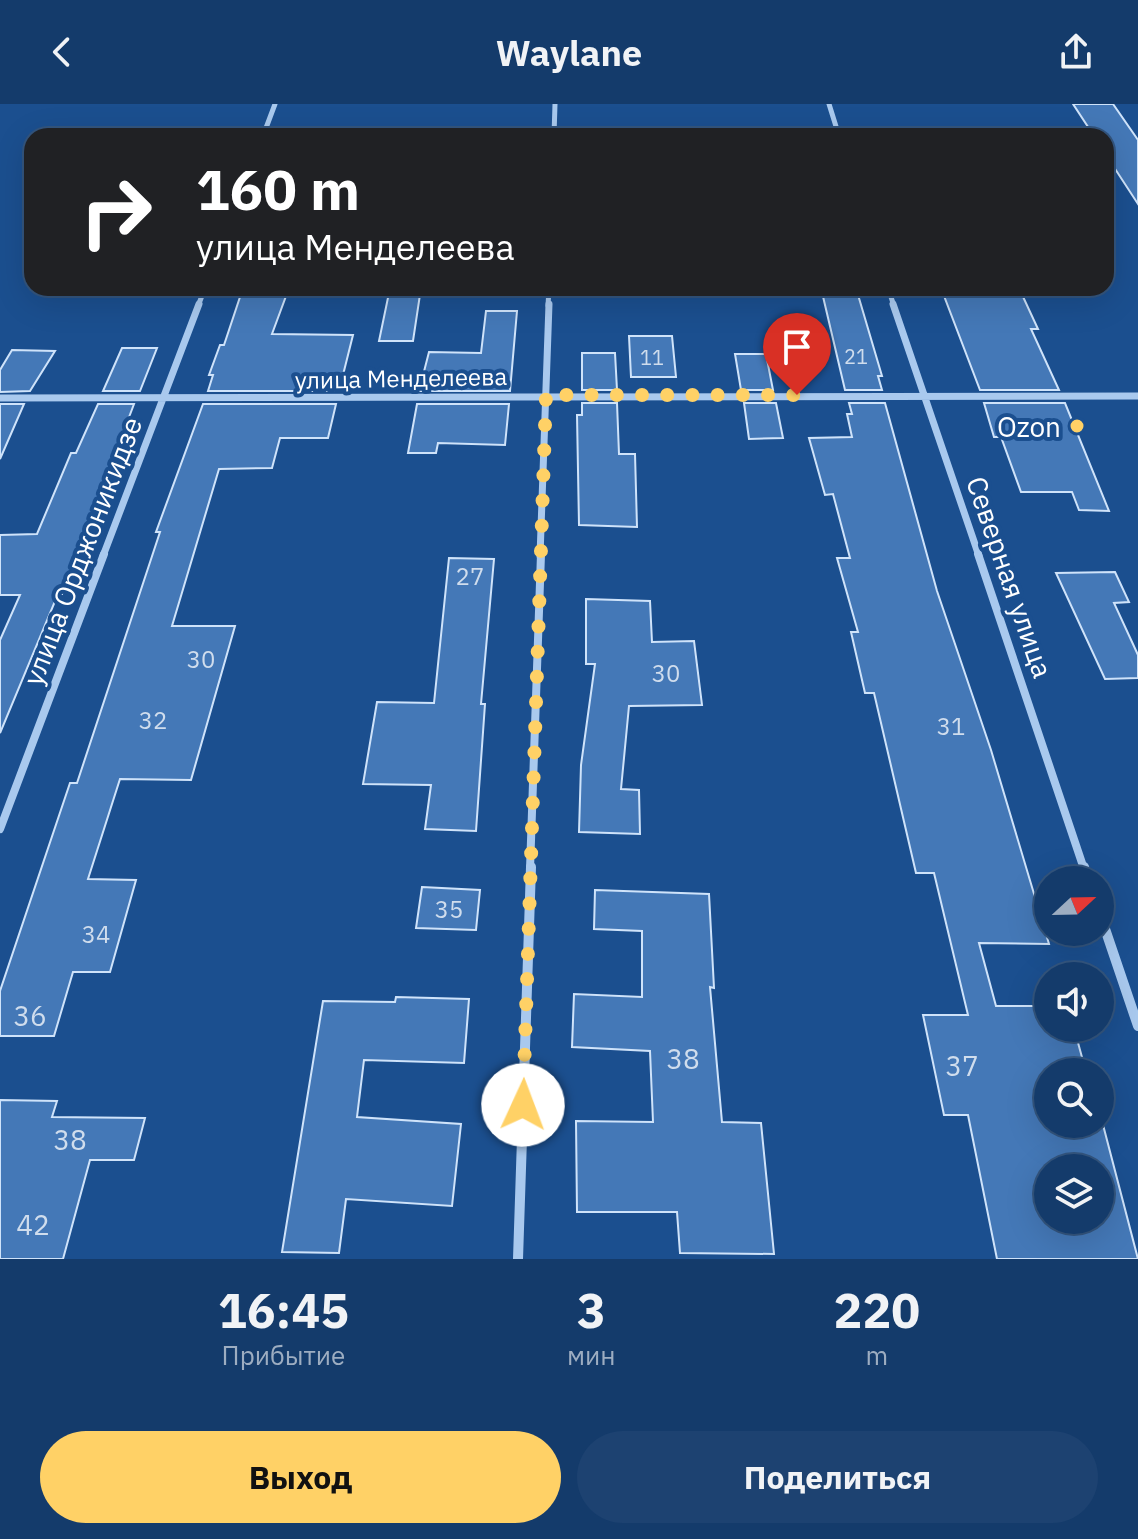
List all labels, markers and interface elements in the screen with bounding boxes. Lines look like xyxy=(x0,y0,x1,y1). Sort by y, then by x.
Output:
text: Waylane xyxy=(496,29,642,76)
icon: back xyxy=(40,30,84,74)
icon: share xyxy=(1054,30,1098,74)
text: 160 m xyxy=(196,153,360,225)
icon: right xyxy=(64,160,168,264)
text: улица Менделеева xyxy=(196,223,515,270)
pin xyxy=(763,313,831,395)
icon: arrive xyxy=(775,325,819,369)
house number: 21 xyxy=(844,343,868,370)
house number: 11 xyxy=(640,344,664,371)
street label: улица Менделеева xyxy=(295,360,508,396)
place label: Ozon xyxy=(997,408,1061,445)
street label: улица Орджоникидзе xyxy=(14,412,150,690)
marker: Ozon xyxy=(1068,417,1086,435)
street label: Северная улица xyxy=(958,471,1062,683)
house number: 27 xyxy=(456,560,484,592)
house number: 30 xyxy=(187,643,215,675)
house number: 30 xyxy=(652,657,680,689)
house number: 32 xyxy=(139,704,167,736)
house number: 31 xyxy=(937,710,965,742)
north arrow xyxy=(1034,866,1114,946)
map controls xyxy=(1034,866,1114,1234)
house number: 35 xyxy=(435,893,463,925)
house number: 34 xyxy=(82,918,110,950)
button: sound xyxy=(1034,962,1114,1042)
house number: 36 xyxy=(13,997,47,1034)
house number: 38 xyxy=(666,1040,700,1077)
house number: 37 xyxy=(945,1047,979,1084)
button: search xyxy=(1034,1058,1114,1138)
position arrow xyxy=(481,1063,565,1147)
house number: 38 xyxy=(53,1121,87,1158)
button: layers xyxy=(1034,1154,1114,1234)
house number: 42 xyxy=(16,1206,50,1243)
text: 16:45 xyxy=(218,1279,349,1341)
text: 3 xyxy=(577,1279,606,1341)
text: 220 xyxy=(834,1279,920,1341)
text: Прибытие xyxy=(222,1338,345,1372)
text: мин xyxy=(567,1338,616,1372)
text: m xyxy=(865,1338,888,1372)
button: Выход xyxy=(40,1431,561,1523)
button: Поделиться xyxy=(577,1431,1098,1523)

